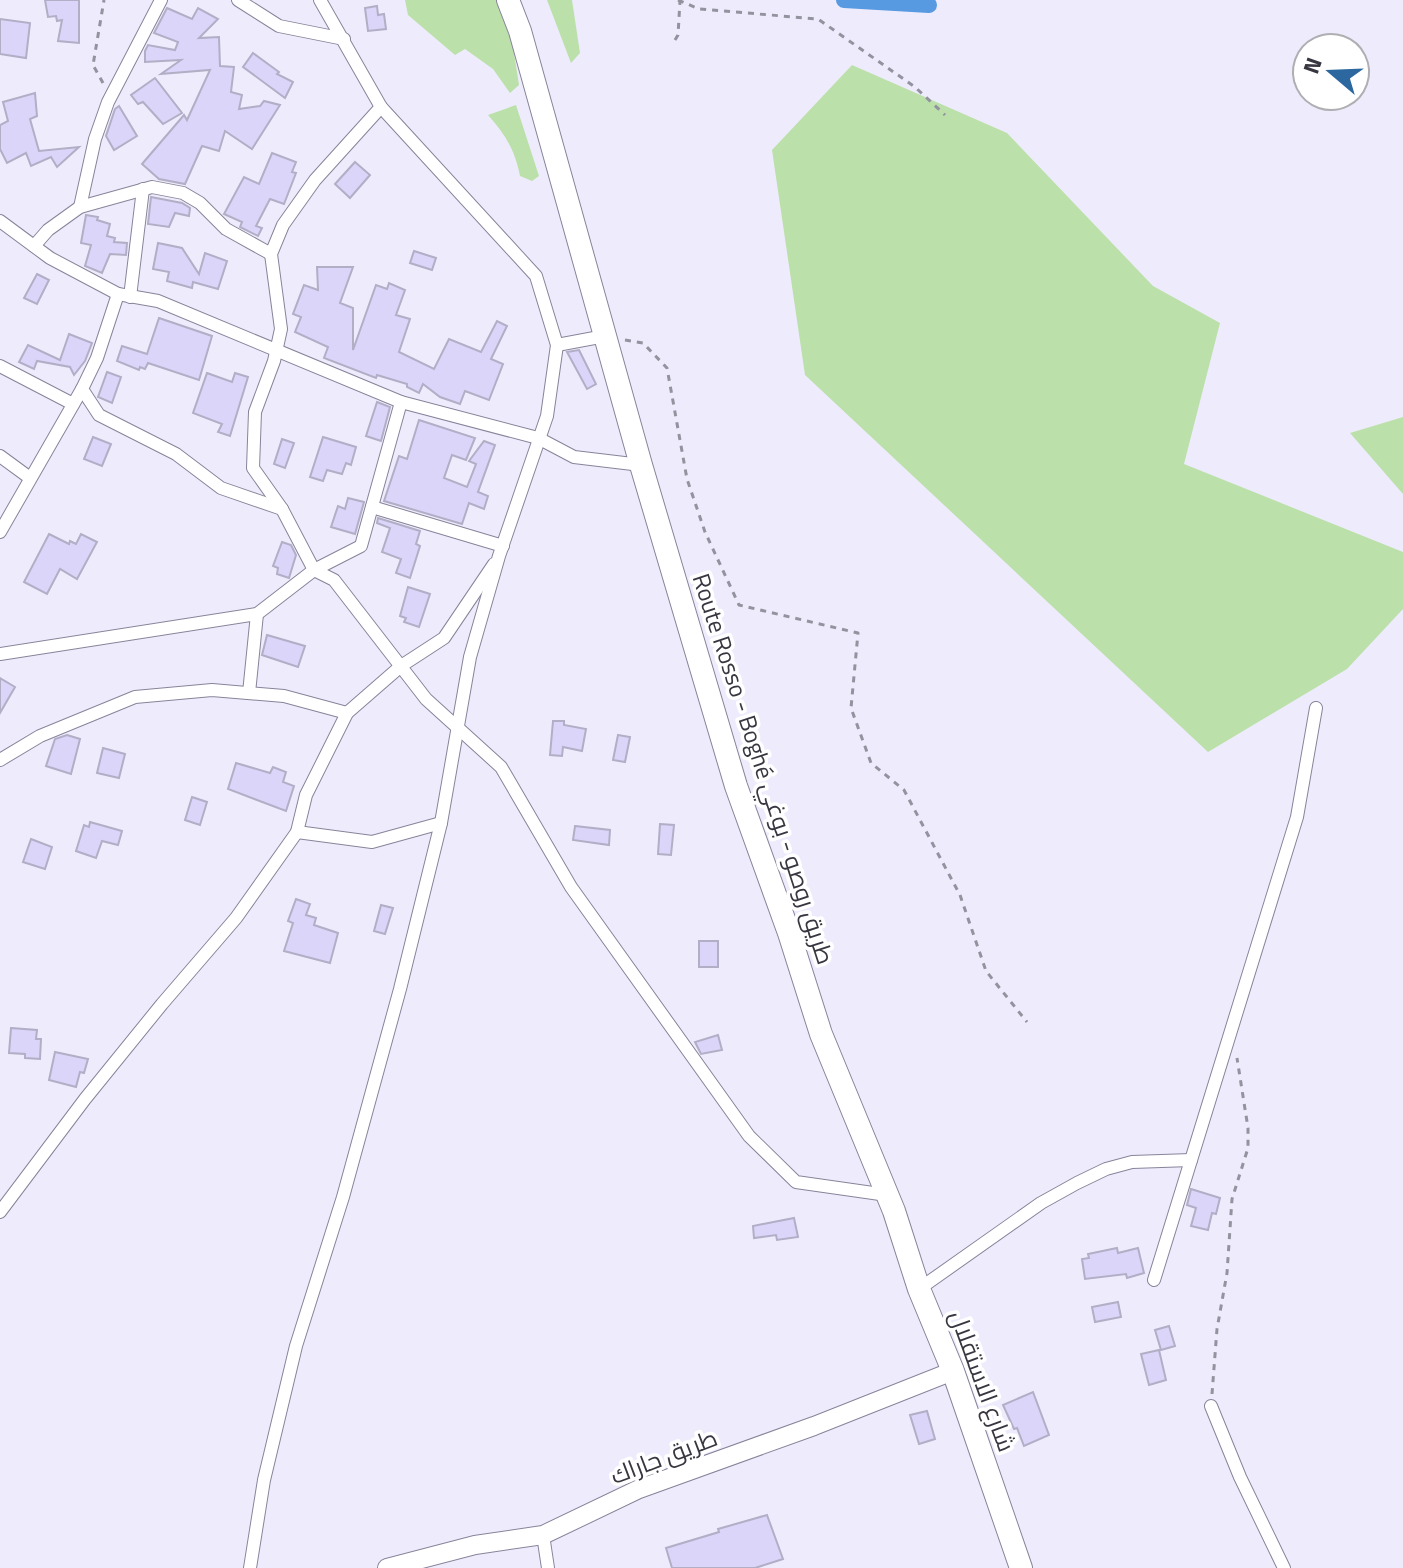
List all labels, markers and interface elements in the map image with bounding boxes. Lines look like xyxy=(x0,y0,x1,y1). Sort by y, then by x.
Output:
north arrow xyxy=(1291,32,1371,112)
text: N xyxy=(1294,53,1331,78)
street label: Route Rosso - Boghé طريق روصو - بوغي xyxy=(682,569,844,969)
street label: شارع الاستقلال xyxy=(941,1305,1025,1456)
street label: طريق جاراك xyxy=(605,1419,722,1493)

